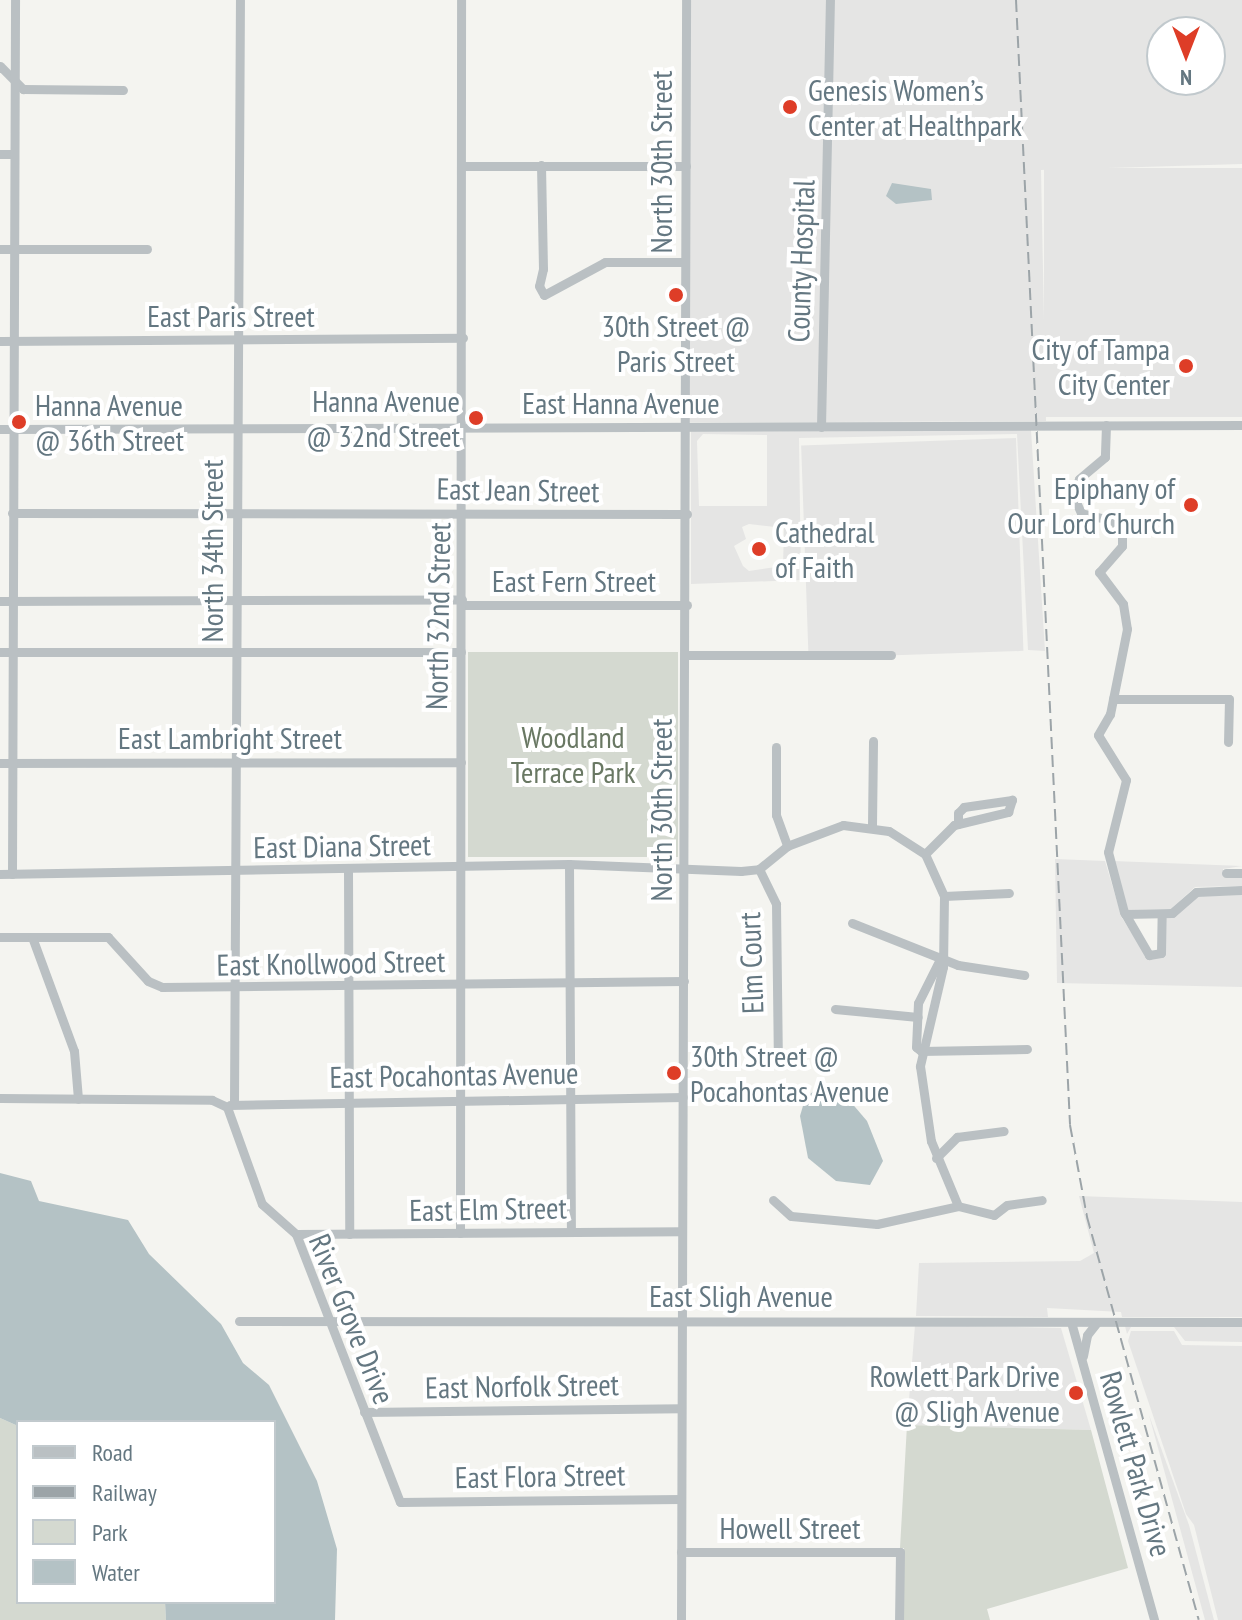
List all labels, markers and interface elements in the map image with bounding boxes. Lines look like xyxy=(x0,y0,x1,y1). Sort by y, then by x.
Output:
north arrow xyxy=(1146,16,1226,96)
text: N xyxy=(1180,64,1192,92)
street label: North 30th Street xyxy=(643,71,679,253)
place label: Genesis Women’s Center at Healthpark xyxy=(808,72,1022,142)
marker: Genesis Women’s Center at Healthpark xyxy=(779,96,801,118)
street label: County Hospital xyxy=(780,179,822,343)
marker: 30th Street @ Paris Street xyxy=(667,286,685,304)
street label: East Paris Street xyxy=(147,298,315,334)
place label: 30th Street @ Paris Street xyxy=(602,308,750,378)
place label: City of Tampa City Center xyxy=(1030,331,1170,402)
marker: City of Tampa City Center xyxy=(1177,357,1195,375)
place label: Hanna Avenue @ 32nd Street xyxy=(306,383,460,454)
street label: East Hanna Avenue xyxy=(522,385,720,421)
place label: Hanna Avenue @ 36th Street xyxy=(35,387,184,458)
marker: Hanna Avenue @ 32nd Street xyxy=(467,409,485,427)
marker: Hanna Avenue @ 36th Street xyxy=(10,413,28,431)
street label: North 34th Street xyxy=(194,460,230,642)
place label: Epiphany of Our Lord Church xyxy=(1007,470,1175,540)
street label: East Jean Street xyxy=(436,471,600,509)
marker: Epiphany of Our Lord Church xyxy=(1182,496,1200,514)
place label: Cathedral of Faith xyxy=(775,514,874,584)
street label: North 32nd Street xyxy=(418,522,458,710)
marker: Cathedral of Faith xyxy=(750,540,768,558)
street label: East Fern Street xyxy=(492,563,656,599)
park label: Woodland Terrace Park xyxy=(511,719,635,790)
street label: North 30th Street xyxy=(643,719,679,901)
street label: East Lambright Street xyxy=(118,720,342,756)
street label: East Diana Street xyxy=(253,826,431,866)
street label: Elm Court xyxy=(731,911,771,1015)
street label: East Knollwood Street xyxy=(216,943,446,983)
place label: 30th Street @ Pocahontas Avenue xyxy=(690,1038,890,1108)
street label: East Pocahontas Avenue xyxy=(329,1055,579,1095)
marker: 30th Street @ Pocahontas Avenue xyxy=(665,1064,683,1082)
street label: East Elm Street xyxy=(409,1190,567,1228)
street label: River Grove Drive xyxy=(302,1229,402,1409)
street label: East Sligh Avenue xyxy=(649,1278,833,1314)
place label: Rowlett Park Drive @ Sligh Avenue xyxy=(869,1358,1060,1428)
street label: East Norfolk Street xyxy=(424,1366,620,1406)
street label: Rowlett Park Drive xyxy=(1092,1367,1180,1561)
marker: Rowlett Park Drive @ Sligh Avenue xyxy=(1067,1384,1085,1402)
legend xyxy=(16,1420,276,1604)
text: Road xyxy=(92,1437,133,1468)
street label: East Flora Street xyxy=(454,1457,626,1495)
text: Railway xyxy=(92,1477,157,1508)
street label: Howell Street xyxy=(719,1510,861,1546)
text: Park xyxy=(92,1517,128,1548)
text: Water xyxy=(92,1557,140,1588)

